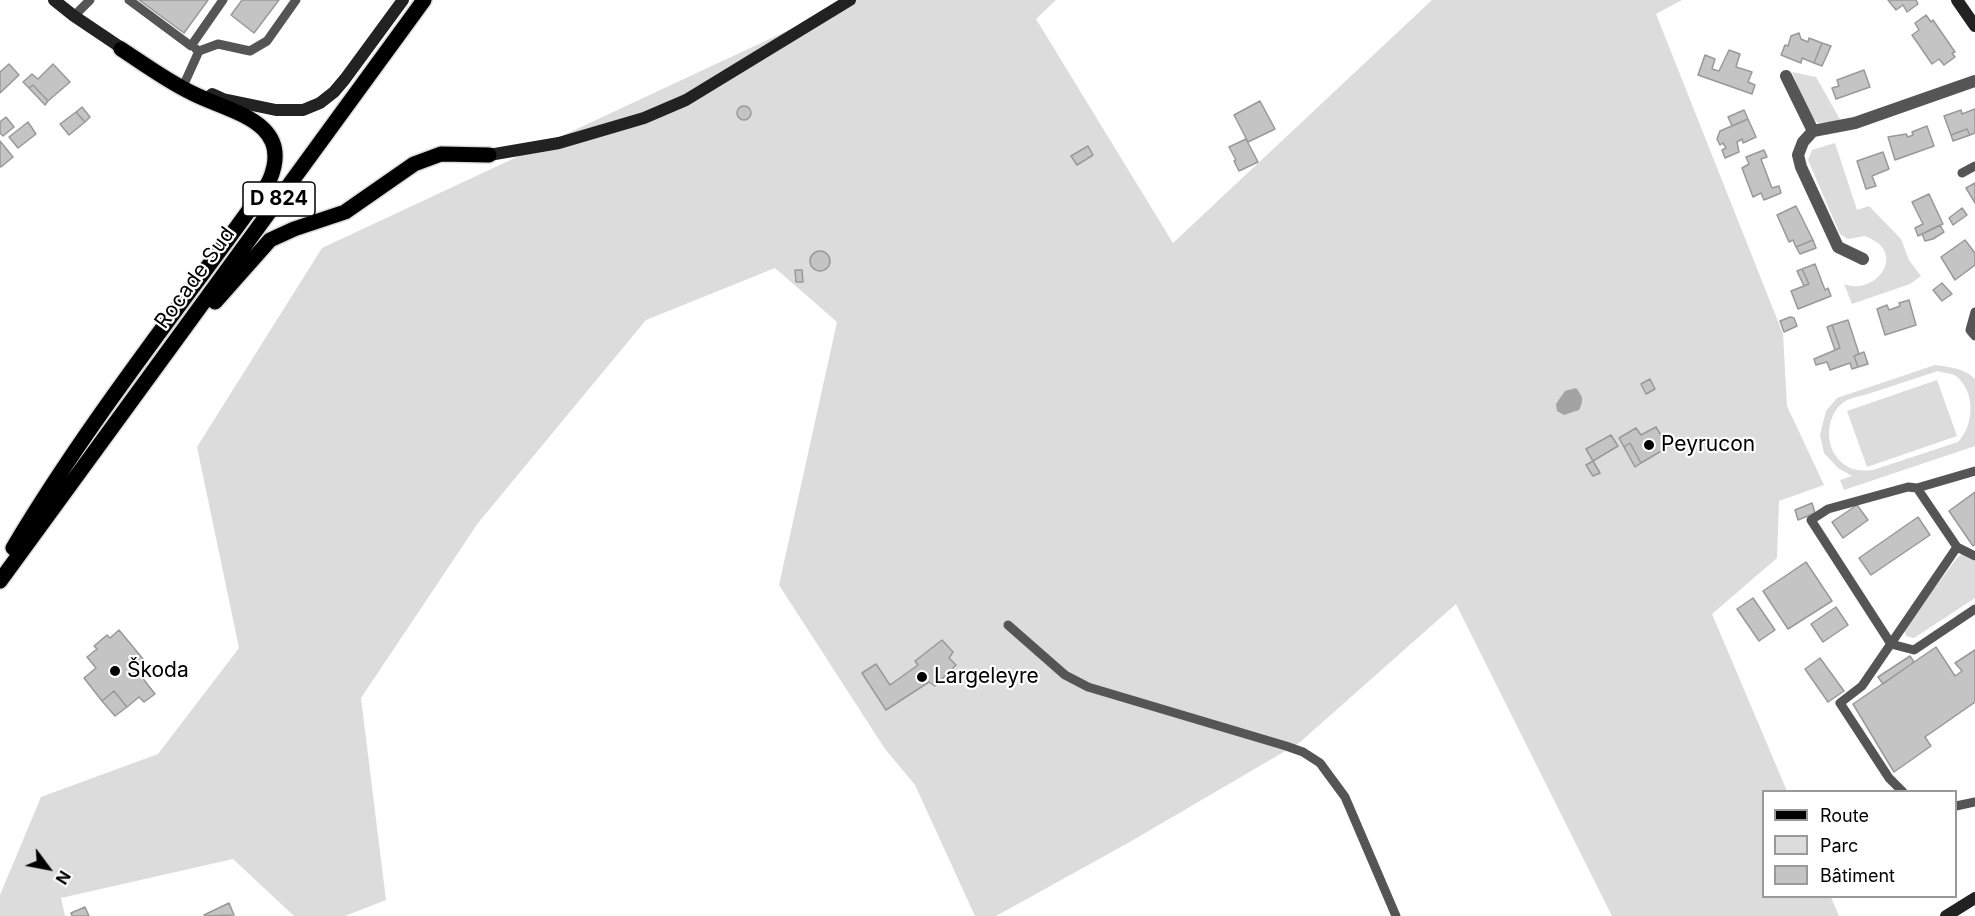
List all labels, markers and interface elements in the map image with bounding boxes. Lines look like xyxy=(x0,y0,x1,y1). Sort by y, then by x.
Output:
road number: D 824 xyxy=(243,182,315,216)
street label: Rocade Sud xyxy=(150,222,240,334)
place label: Peyrucon xyxy=(1661,432,1755,458)
marker: Peyrucon xyxy=(1642,438,1656,452)
place label: Škoda xyxy=(127,658,189,684)
marker: Škoda xyxy=(108,664,122,678)
place label: Largeleyre xyxy=(934,664,1039,690)
marker: Largeleyre xyxy=(915,670,929,684)
legend xyxy=(1762,790,1957,898)
text: Route xyxy=(1820,805,1869,826)
text: Parc xyxy=(1820,835,1858,856)
north arrow xyxy=(18,838,78,898)
text: Bâtiment xyxy=(1820,865,1895,886)
text: N xyxy=(52,867,75,888)

